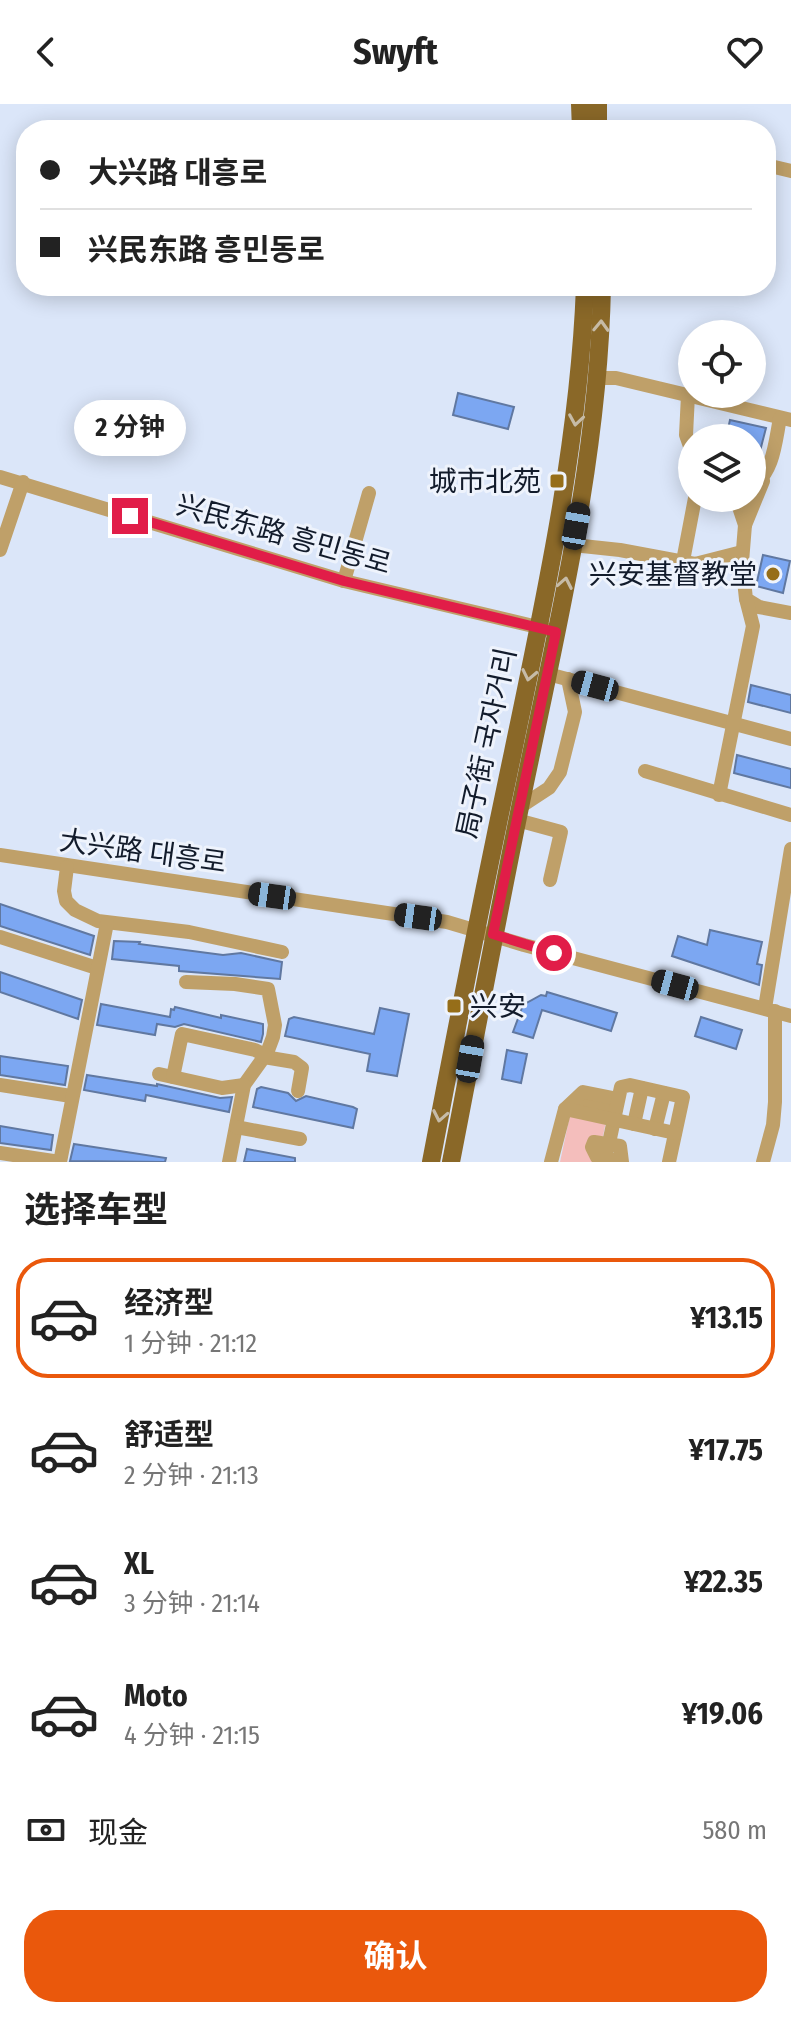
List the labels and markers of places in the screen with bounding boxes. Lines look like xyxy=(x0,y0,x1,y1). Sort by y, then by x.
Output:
place label: 城市北苑 xyxy=(429,465,541,498)
marker: 城市北苑 xyxy=(548,472,566,490)
place label: 兴安基督教堂 xyxy=(589,558,757,591)
marker: 兴安基督教堂 xyxy=(764,565,782,583)
place label: 兴安 xyxy=(470,990,526,1023)
marker: 兴安 xyxy=(445,997,463,1015)

